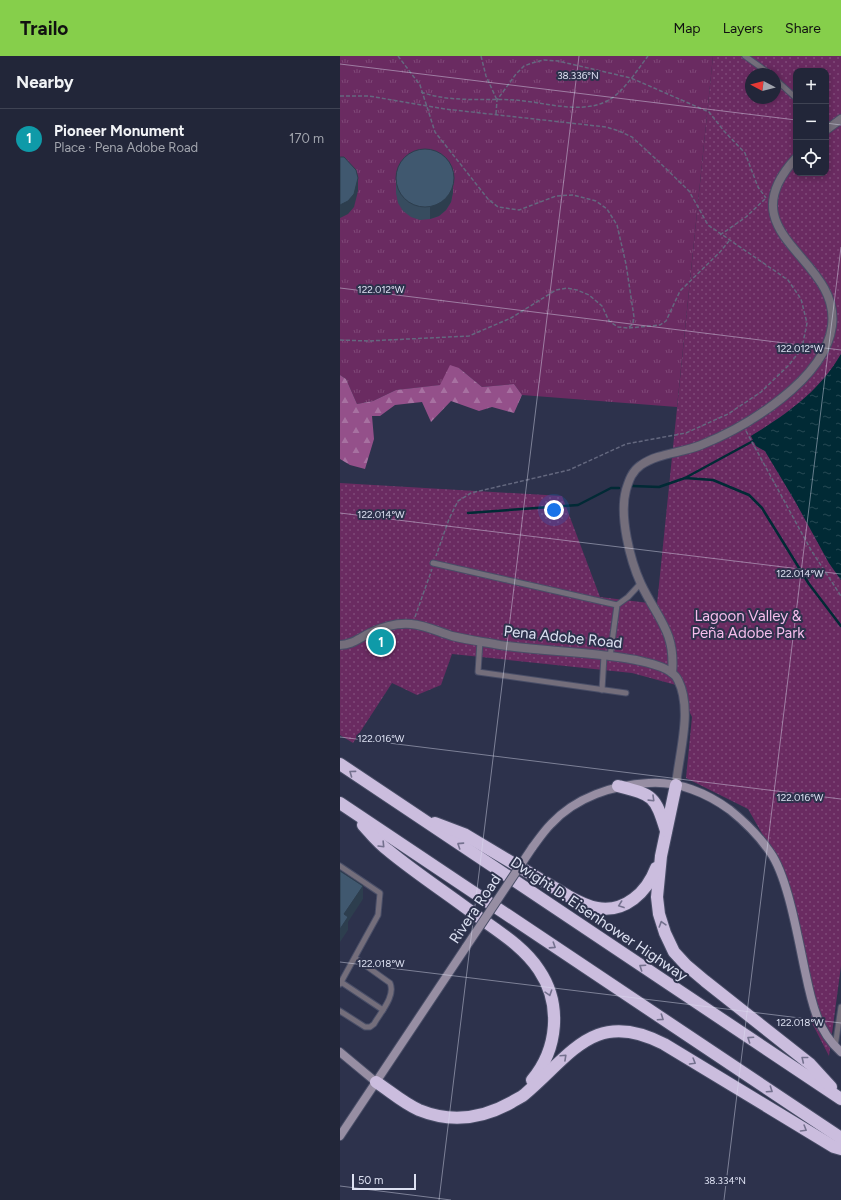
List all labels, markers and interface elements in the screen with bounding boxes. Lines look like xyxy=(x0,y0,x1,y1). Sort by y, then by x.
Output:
text: Trailo xyxy=(20,17,68,40)
text: Map xyxy=(673,20,701,37)
text: Layers xyxy=(723,20,763,37)
text: Share xyxy=(785,20,821,37)
north arrow xyxy=(745,68,781,104)
map controls xyxy=(793,68,829,176)
button: + xyxy=(793,68,829,104)
text: 38.336°N xyxy=(557,69,599,82)
text: Nearby xyxy=(16,72,74,92)
button: − xyxy=(793,104,829,140)
text: Pioneer Monument xyxy=(54,122,185,140)
text: 1 xyxy=(26,131,32,146)
text: 170 m xyxy=(289,131,324,146)
text: Place · Pena Adobe Road xyxy=(54,140,198,155)
button: locate xyxy=(793,140,829,176)
text: 122.012°W xyxy=(358,283,405,296)
text: 122.012°W xyxy=(777,342,824,355)
your location xyxy=(544,500,564,520)
text: 122.014°W xyxy=(357,508,405,521)
text: 122.014°W xyxy=(776,567,824,580)
park label: Lagoon Valley & Peña Adobe Park xyxy=(691,607,805,642)
street label: Pena Adobe Road xyxy=(503,622,623,652)
pin: 1 xyxy=(368,627,394,657)
text: 122.016°W xyxy=(358,732,405,745)
one-way arrow xyxy=(349,771,356,778)
text: 122.016°W xyxy=(777,791,824,804)
one-way arrow xyxy=(647,794,655,802)
one-way arrow xyxy=(377,840,385,848)
one-way arrow xyxy=(457,842,464,850)
street label: Dwight D. Eisenhower Highway xyxy=(507,853,691,985)
street label: Rivera Road xyxy=(445,871,505,947)
one-way arrow xyxy=(617,900,624,909)
one-way arrow xyxy=(658,920,667,927)
one-way arrow xyxy=(549,941,556,949)
text: 122.018°W xyxy=(357,957,405,970)
one-way arrow xyxy=(639,964,646,972)
one-way arrow xyxy=(545,989,553,996)
one-way arrow xyxy=(657,1013,664,1020)
text: 122.018°W xyxy=(776,1016,824,1029)
one-way arrow xyxy=(748,1037,755,1044)
one-way arrow xyxy=(559,1054,567,1062)
one-way arrow xyxy=(689,1057,696,1065)
one-way arrow xyxy=(802,1057,809,1064)
one-way arrow xyxy=(765,1085,772,1092)
one-way arrow xyxy=(800,1125,807,1132)
scale bar xyxy=(352,1172,416,1191)
text: 50 m xyxy=(358,1174,383,1187)
text: 38.334°N xyxy=(704,1174,746,1187)

